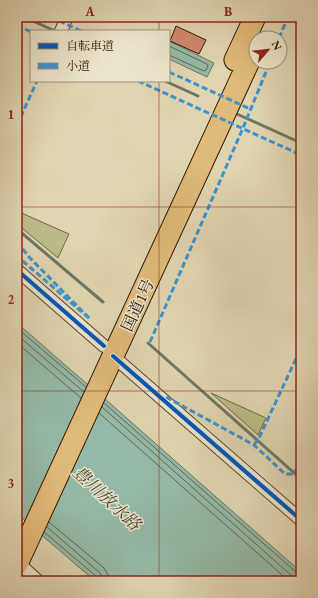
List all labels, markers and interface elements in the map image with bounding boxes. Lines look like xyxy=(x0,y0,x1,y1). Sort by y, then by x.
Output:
text: A xyxy=(84,3,95,20)
text: B xyxy=(224,3,232,20)
legend xyxy=(30,30,170,82)
north arrow xyxy=(248,30,288,70)
text: 自転車道 xyxy=(66,38,114,54)
text: N xyxy=(269,38,285,53)
text: 小道 xyxy=(66,58,90,74)
text: 1 xyxy=(8,106,15,123)
street label: 国道1号 xyxy=(116,276,159,335)
text: 2 xyxy=(8,291,15,308)
water label: 豊川放水路 xyxy=(68,461,146,536)
text: 3 xyxy=(8,475,15,492)

